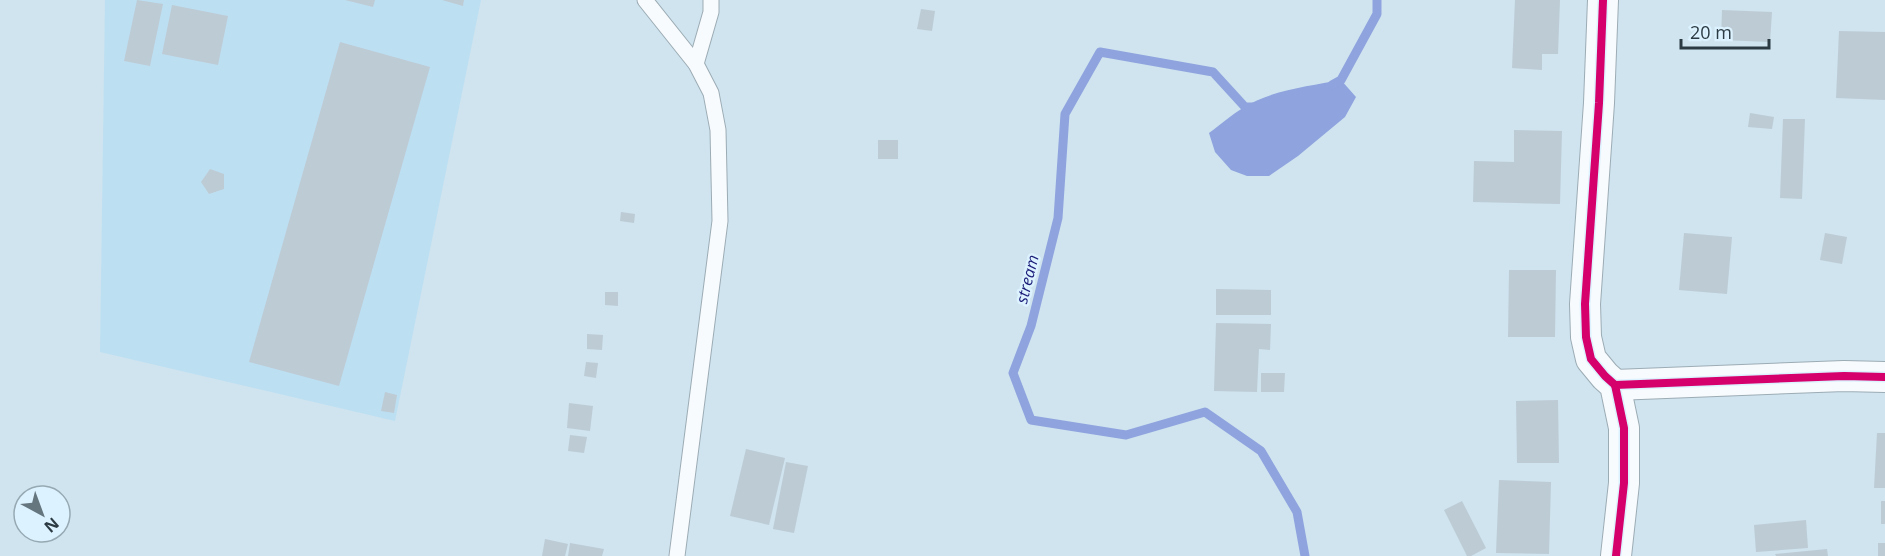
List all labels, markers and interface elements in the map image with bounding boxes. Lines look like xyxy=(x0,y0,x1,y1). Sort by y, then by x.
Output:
scale bar xyxy=(1681,12,1770,50)
text: 20 m xyxy=(1690,20,1732,44)
water label: stream xyxy=(1010,252,1044,306)
north arrow xyxy=(12,484,72,544)
text: N xyxy=(40,513,64,538)

